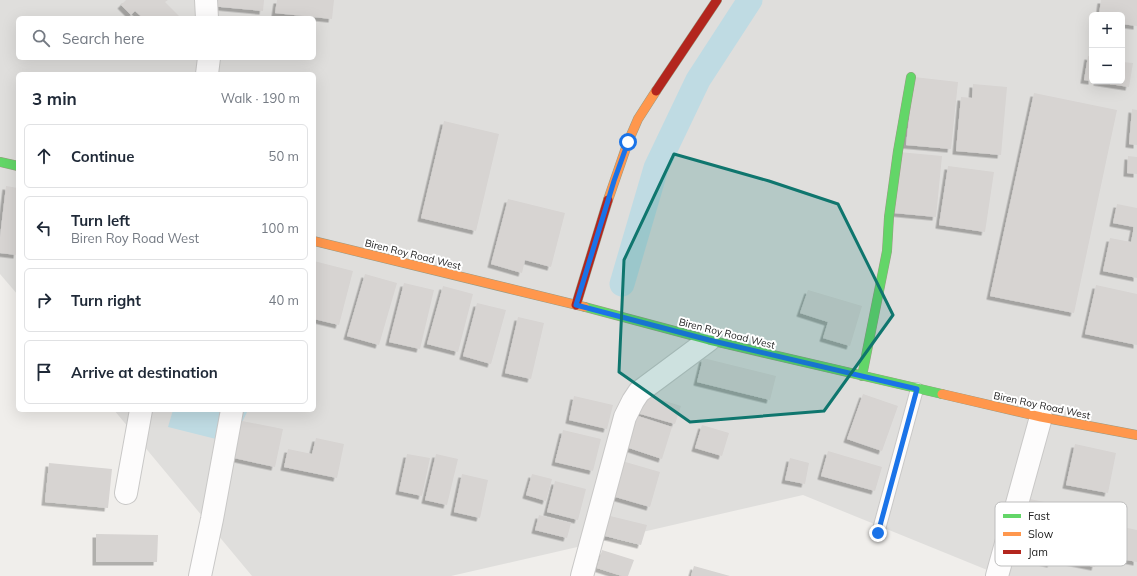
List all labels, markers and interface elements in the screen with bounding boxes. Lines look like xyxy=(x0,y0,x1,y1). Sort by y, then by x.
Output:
map controls xyxy=(1089,12,1125,84)
button: + xyxy=(1089,12,1125,48)
search box xyxy=(16,16,316,60)
icon: search xyxy=(30,27,52,49)
text: Search here xyxy=(62,29,144,48)
button: − xyxy=(1089,48,1125,84)
text: 3 min xyxy=(32,88,77,109)
text: Walk · 190 m xyxy=(221,90,300,106)
route start xyxy=(619,133,637,151)
icon: ahead xyxy=(33,145,55,167)
text: Continue xyxy=(71,147,134,166)
text: 50 m xyxy=(269,148,299,164)
text: Turn left xyxy=(71,211,130,230)
icon: left xyxy=(33,217,55,239)
text: 100 m xyxy=(261,220,299,236)
text: Biren Roy Road West xyxy=(71,230,199,246)
street label: Biren Roy Road West xyxy=(364,236,463,273)
icon: right xyxy=(33,289,55,311)
text: Turn right xyxy=(71,291,141,310)
text: 40 m xyxy=(269,292,299,308)
street label: Biren Roy Road West xyxy=(678,315,777,352)
icon: arrive xyxy=(33,361,55,383)
text: Arrive at destination xyxy=(71,363,218,382)
street label: Biren Roy Road West xyxy=(992,389,1092,422)
legend xyxy=(995,502,1127,566)
text: Fast xyxy=(1028,509,1050,523)
route end xyxy=(869,524,887,542)
text: Slow xyxy=(1028,527,1054,541)
text: Jam xyxy=(1028,545,1048,559)

